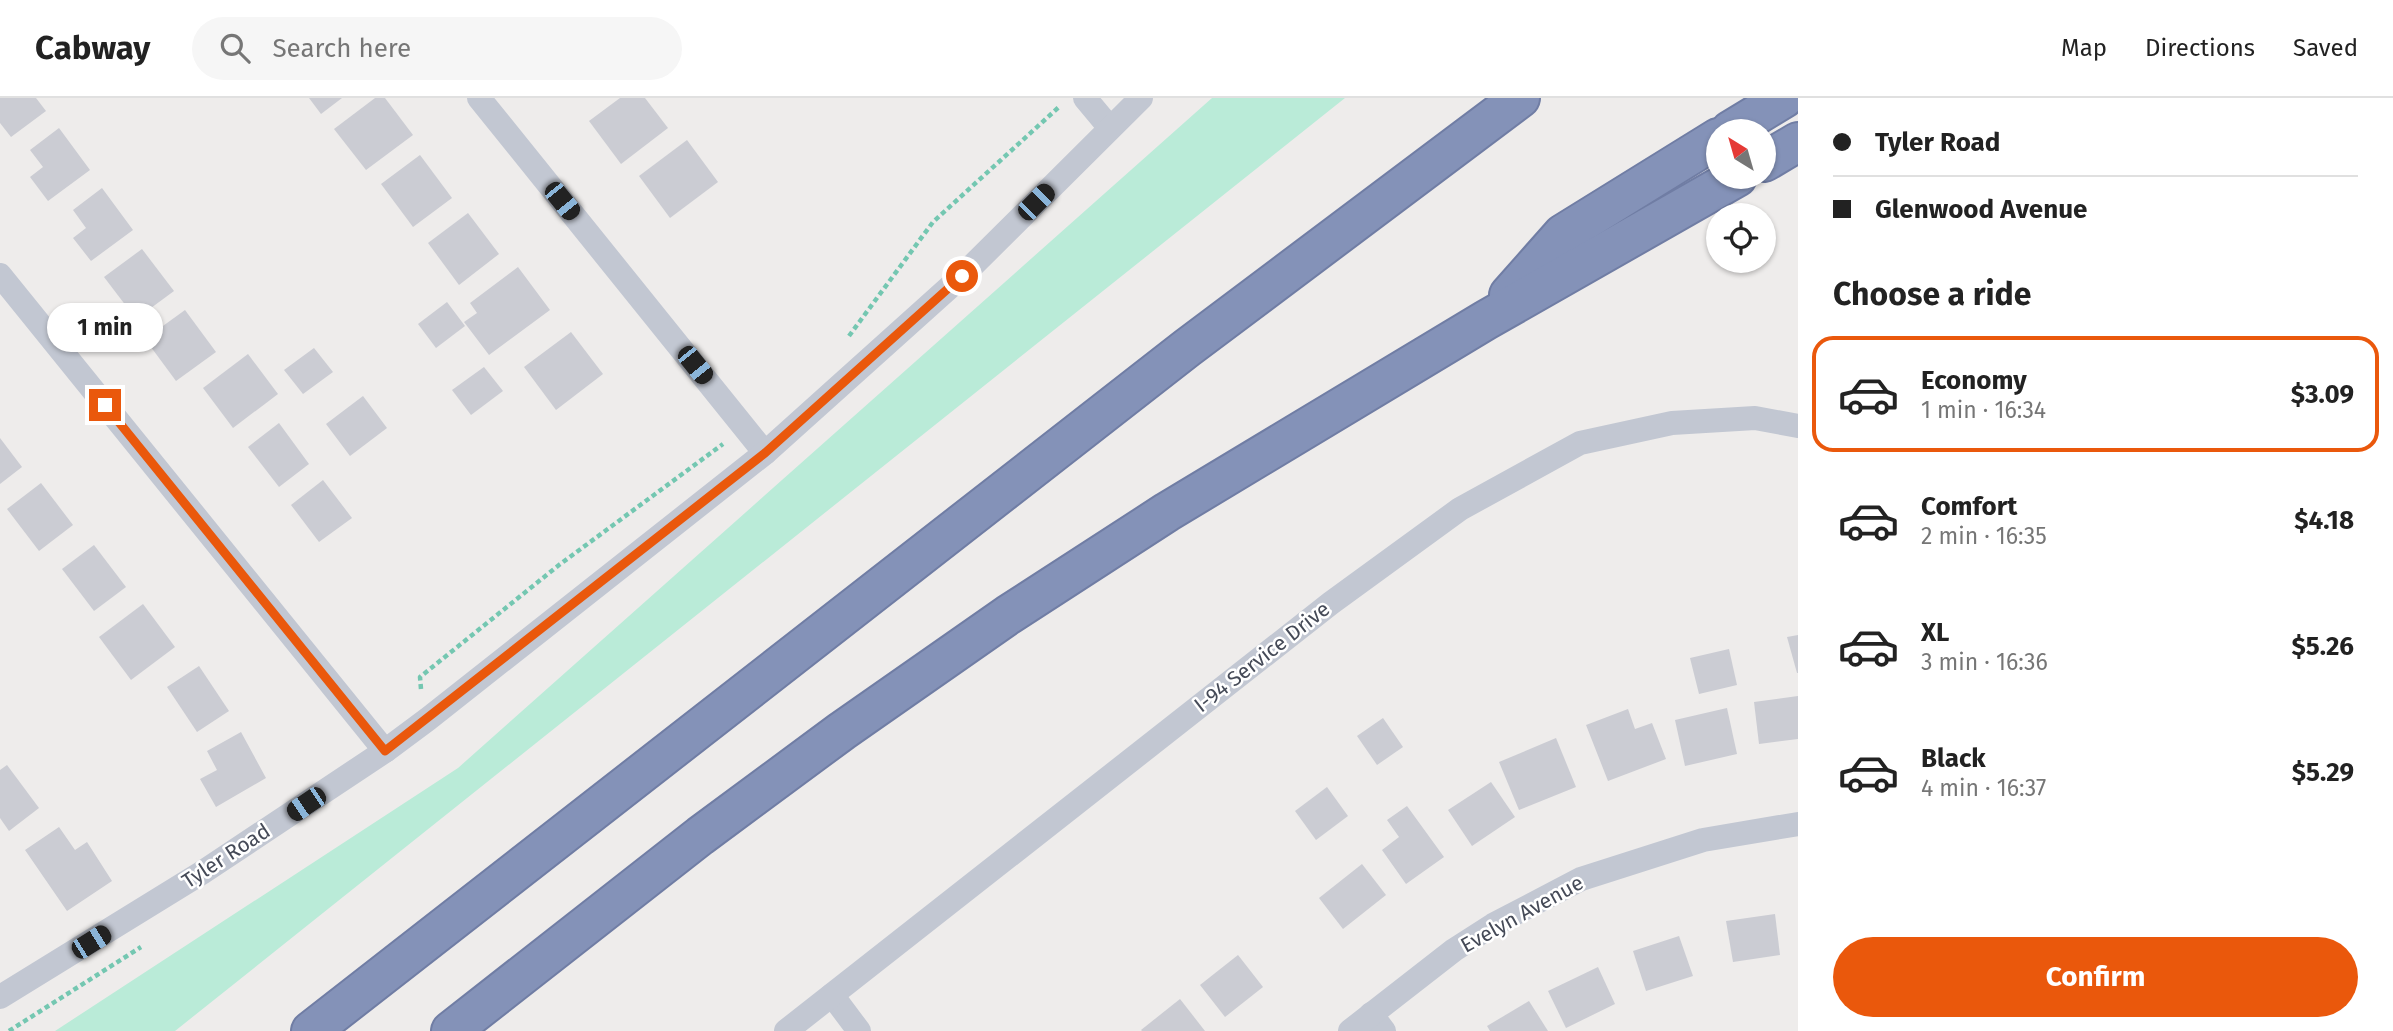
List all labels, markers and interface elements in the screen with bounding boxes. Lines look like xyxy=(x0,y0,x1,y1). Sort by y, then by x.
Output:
search box xyxy=(192,17,682,80)
text: Cabway xyxy=(35,28,150,68)
icon: search xyxy=(216,29,254,67)
text: Search here xyxy=(272,33,411,64)
text: Map xyxy=(2061,34,2107,62)
text: Directions xyxy=(2145,34,2255,62)
text: Saved xyxy=(2293,34,2358,62)
north arrow xyxy=(1706,119,1776,189)
map controls xyxy=(1706,119,1776,273)
text: Tyler Road xyxy=(1875,127,2000,158)
car xyxy=(541,178,584,224)
car xyxy=(1014,180,1059,224)
text: Glenwood Avenue xyxy=(1875,194,2087,225)
button: locate xyxy=(1706,203,1776,273)
route start xyxy=(946,260,978,292)
text: Choose a ride xyxy=(1833,275,2031,313)
callout: 1 min xyxy=(47,303,163,352)
text: 1 min xyxy=(77,313,133,341)
car xyxy=(674,342,717,388)
icon: car xyxy=(1837,363,1900,426)
text: Economy xyxy=(1921,365,2027,396)
text: $3.09 xyxy=(2291,379,2354,410)
route end xyxy=(89,389,121,421)
text: 1 min · 16:34 xyxy=(1921,396,2046,424)
icon: car xyxy=(1837,489,1900,552)
text: Comfort xyxy=(1921,491,2017,522)
text: $4.18 xyxy=(2294,505,2354,536)
text: 2 min · 16:35 xyxy=(1921,522,2047,550)
street label: I-94 Service Drive xyxy=(1189,596,1335,718)
icon: car xyxy=(1837,615,1900,678)
text: XL xyxy=(1921,617,1949,648)
text: $5.26 xyxy=(2291,631,2354,662)
text: 3 min · 16:36 xyxy=(1921,648,2048,676)
icon: car xyxy=(1837,741,1900,804)
text: Black xyxy=(1921,743,1986,774)
text: $5.29 xyxy=(2292,757,2354,788)
text: 4 min · 16:37 xyxy=(1921,774,2046,802)
car xyxy=(283,784,330,824)
street label: Tyler Road xyxy=(177,818,275,894)
street label: Evelyn Avenue xyxy=(1456,870,1588,958)
car xyxy=(68,922,115,962)
button: Confirm xyxy=(1833,937,2358,1017)

